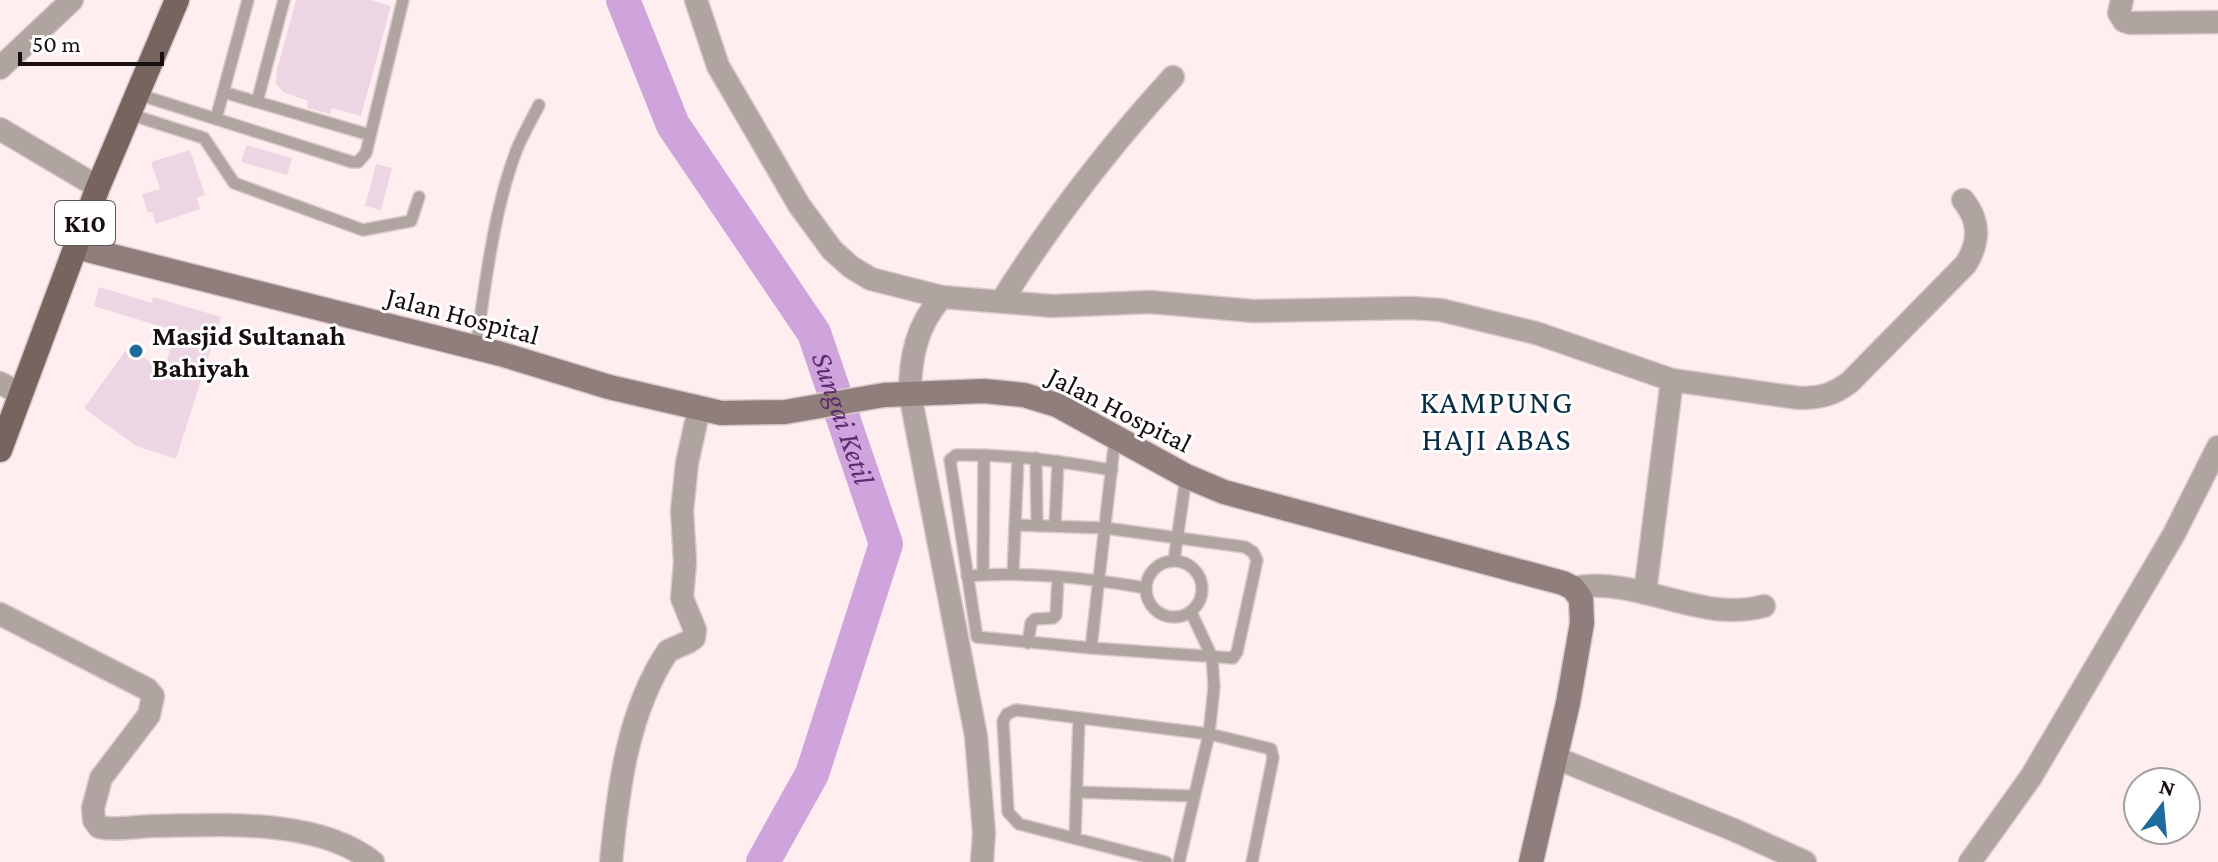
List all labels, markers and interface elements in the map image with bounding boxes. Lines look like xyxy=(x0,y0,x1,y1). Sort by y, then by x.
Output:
scale bar xyxy=(20,16,162,66)
text: 50 m xyxy=(32,30,81,57)
road number: K10 xyxy=(55,201,115,245)
street label: Jalan Hospital xyxy=(380,279,543,351)
place label: Masjid Sultanah Bahiyah xyxy=(152,320,346,383)
marker: Masjid Sultanah Bahiyah xyxy=(127,342,145,360)
water label: Sungai Ketil xyxy=(806,348,882,489)
street label: Jalan Hospital xyxy=(1040,359,1197,459)
district label: KAMPUNG HAJI ABAS xyxy=(1420,384,1574,457)
north arrow xyxy=(2122,766,2202,846)
text: N xyxy=(2157,773,2178,801)

